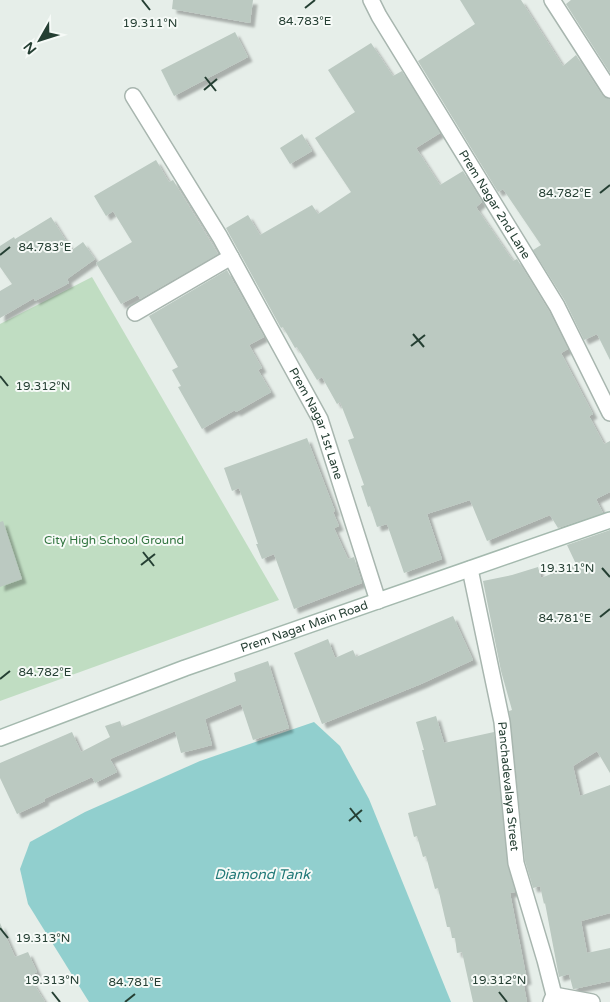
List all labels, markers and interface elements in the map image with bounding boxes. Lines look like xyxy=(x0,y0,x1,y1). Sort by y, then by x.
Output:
text: 84.783°E xyxy=(279,14,332,28)
north arrow xyxy=(15,15,65,65)
text: 19.311°N xyxy=(123,16,177,30)
text: N xyxy=(20,38,40,58)
street label: Prem Nagar 2nd Lane xyxy=(456,147,533,262)
text: 84.782°E xyxy=(539,186,592,200)
text: 84.783°E xyxy=(19,240,72,254)
street label: Prem Nagar 1st Lane xyxy=(286,365,346,481)
text: 19.312°N xyxy=(16,379,70,393)
park label: City High School Ground xyxy=(44,533,184,547)
text: 19.311°N xyxy=(540,561,594,575)
street label: Prem Nagar Main Road xyxy=(239,598,370,655)
text: 84.781°E xyxy=(539,611,592,625)
text: 84.782°E xyxy=(19,665,72,679)
street label: Panchadevalaya Street xyxy=(495,721,522,852)
water label: Diamond Tank xyxy=(214,866,311,883)
text: 19.313°N xyxy=(16,931,70,945)
text: 19.313°N xyxy=(25,973,79,987)
text: 19.312°N xyxy=(472,973,526,987)
text: 84.781°E xyxy=(109,975,162,989)

